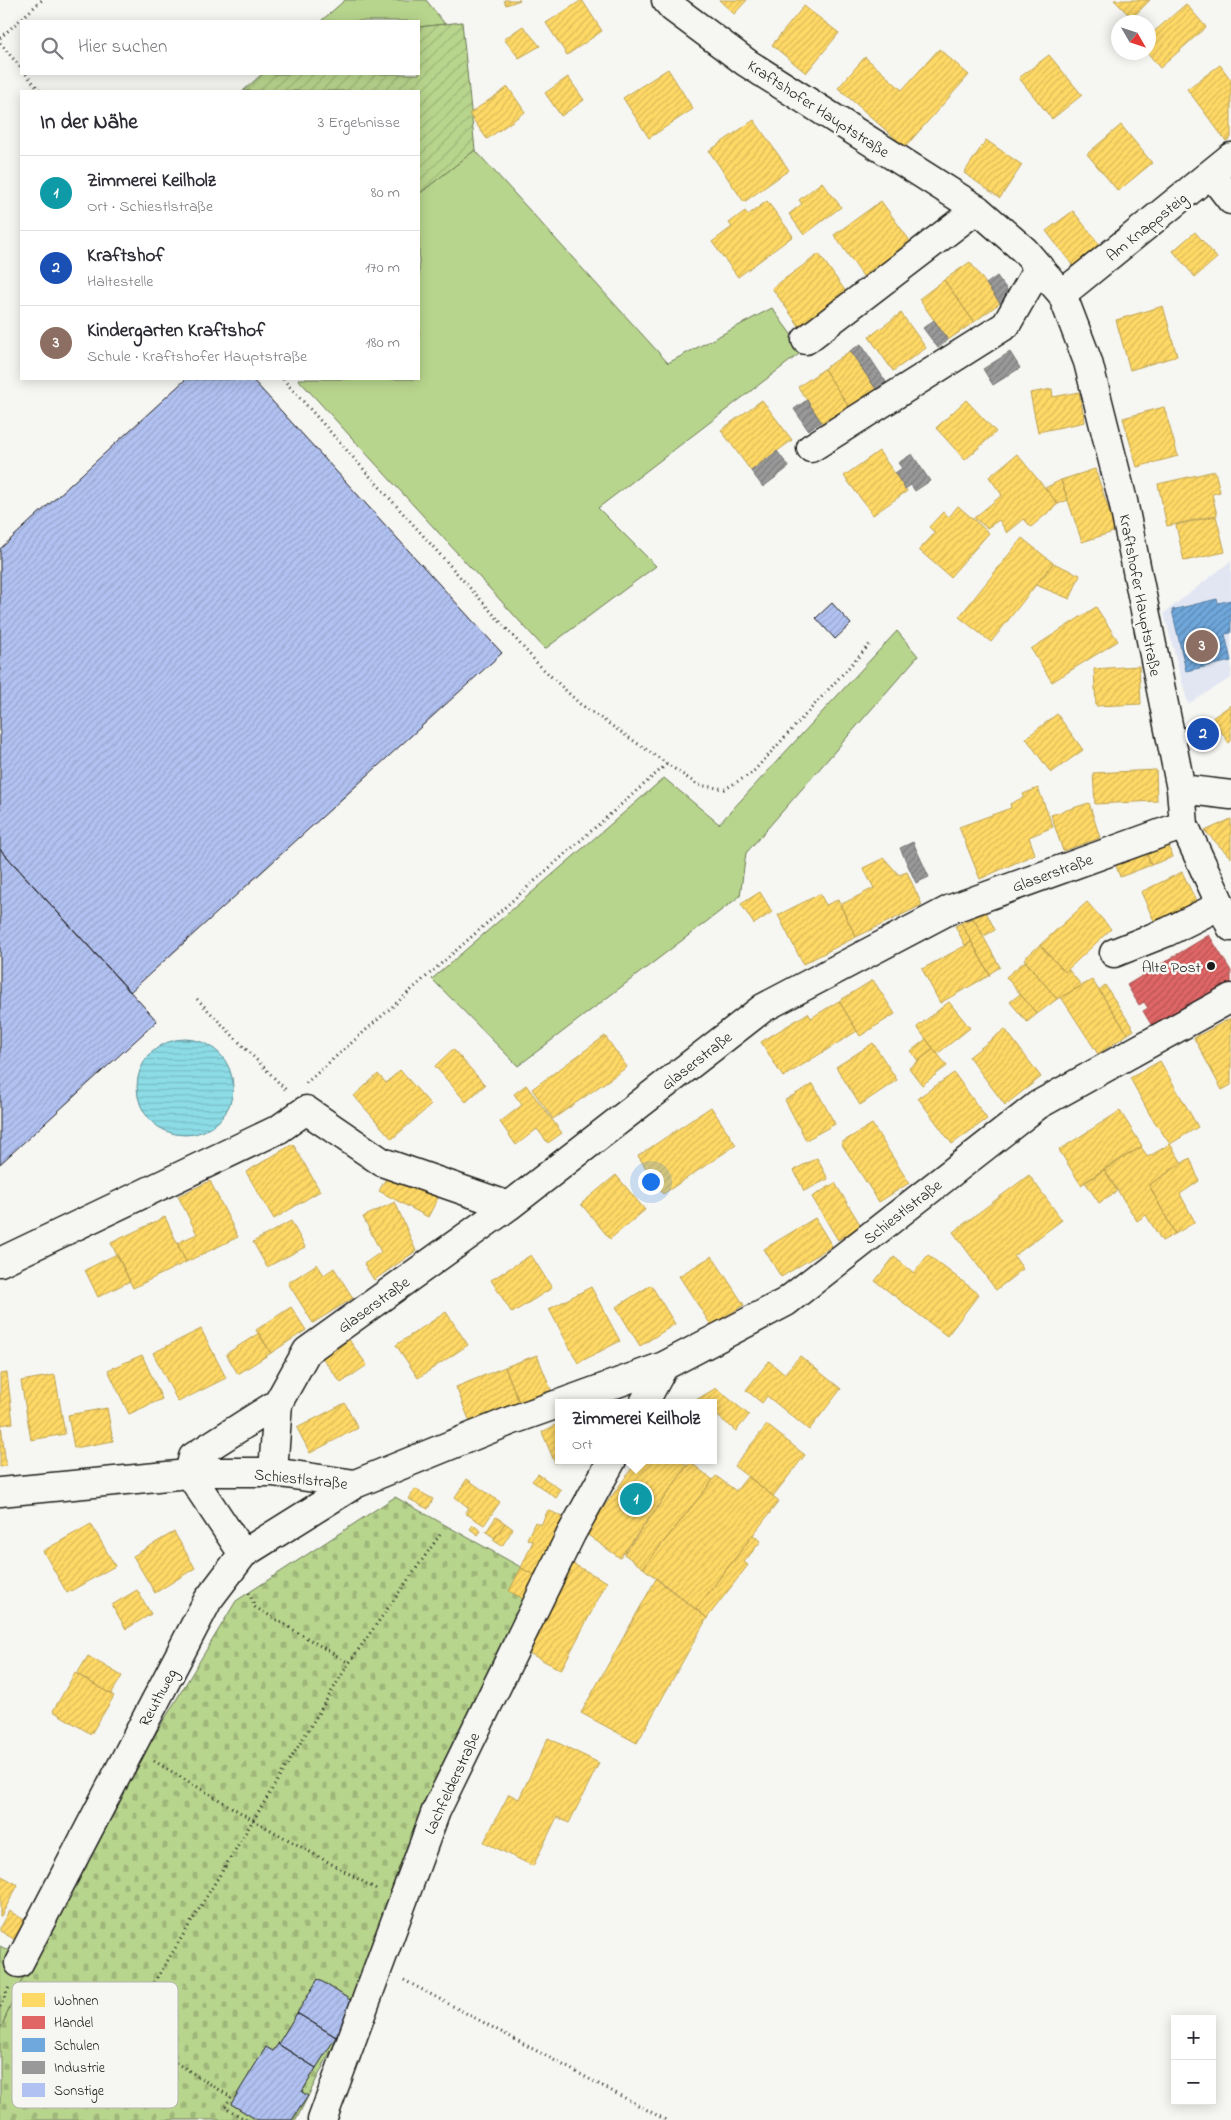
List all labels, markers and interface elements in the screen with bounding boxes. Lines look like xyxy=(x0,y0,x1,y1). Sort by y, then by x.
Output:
north arrow xyxy=(1111,15,1156,60)
search box xyxy=(20,20,420,75)
icon: search xyxy=(38,34,66,62)
text: Hier suchen xyxy=(78,34,167,61)
street label: Kraftshofer Hauptstraße xyxy=(742,55,894,165)
text: In der Nähe xyxy=(40,108,138,138)
text: 3 Ergebnisse xyxy=(318,111,400,135)
text: Zimmerei Keilholz xyxy=(87,168,216,195)
text: 1 xyxy=(53,181,59,205)
text: 80 m xyxy=(371,181,400,205)
street label: Am Knappsteig xyxy=(1101,187,1193,268)
text: Ort · Schiestlstraße xyxy=(87,195,213,219)
text: Kraftshof xyxy=(87,243,164,270)
text: 2 xyxy=(52,256,60,280)
text: 170 m xyxy=(365,256,400,280)
text: Haltestelle xyxy=(87,270,153,294)
text: Kindergarten Kraftshof xyxy=(87,318,265,345)
text: 3 xyxy=(53,331,59,355)
text: 180 m xyxy=(366,331,400,355)
text: Schule · Kraftshofer Hauptstraße xyxy=(87,345,307,369)
street label: Kraftshofer Hauptstraße xyxy=(1112,512,1167,679)
pin: 3 xyxy=(1186,627,1218,665)
pin: 2 xyxy=(1187,715,1219,753)
street label: Glaserstraße xyxy=(1009,848,1097,900)
place label: Alte Post xyxy=(1142,956,1202,980)
marker: Alte Post xyxy=(1205,960,1217,972)
street label: Glaserstraße xyxy=(657,1026,738,1097)
your location xyxy=(638,1169,664,1195)
street label: Schiestlstraße xyxy=(859,1174,948,1251)
street label: Glaserstraße xyxy=(333,1271,416,1340)
popup xyxy=(555,1399,717,1464)
text: Zimmerei Keilholz xyxy=(572,1406,700,1433)
text: Ort xyxy=(572,1433,593,1457)
street label: Schiestlstraße xyxy=(253,1463,350,1497)
pin: 1 xyxy=(620,1480,652,1518)
street label: Reuthweg xyxy=(133,1665,184,1731)
street label: Lachfelderstraße xyxy=(419,1728,487,1839)
legend xyxy=(12,1982,178,2108)
text: Wohnen xyxy=(54,1991,99,2012)
text: Handel xyxy=(54,2013,93,2034)
map controls xyxy=(1171,2015,1216,2105)
button: + xyxy=(1171,2015,1216,2060)
text: Schulen xyxy=(54,2036,99,2057)
text: Industrie xyxy=(54,2058,106,2079)
button: − xyxy=(1171,2060,1216,2105)
text: Sonstige xyxy=(54,2081,105,2103)

